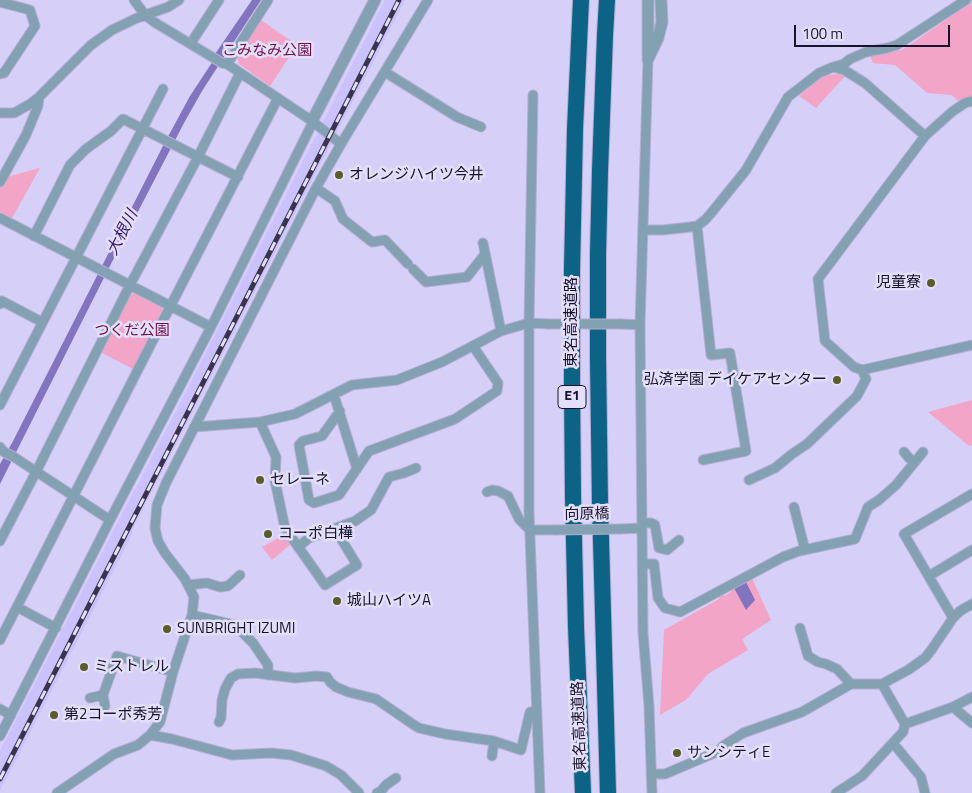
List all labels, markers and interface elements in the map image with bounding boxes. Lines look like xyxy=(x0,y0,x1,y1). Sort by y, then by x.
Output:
scale bar xyxy=(797,15,953,47)
text: 100 m xyxy=(802,22,843,45)
park label: こみなみ公園 xyxy=(222,42,312,60)
place label: オレンジハイツ今井 xyxy=(349,166,484,184)
marker: オレンジハイツ今井 xyxy=(333,169,345,181)
water label: 大根川 xyxy=(104,207,142,259)
place label: 児童寮 xyxy=(876,274,921,292)
street label: 東名高速道路 xyxy=(563,277,581,367)
marker: 児童寮 xyxy=(925,277,937,289)
park label: つくだ公園 xyxy=(95,322,169,340)
place label: 弘済学園 デイケアセンター xyxy=(644,371,827,389)
marker: 弘済学園 デイケアセンター xyxy=(831,374,843,386)
road number: E1 xyxy=(558,386,586,408)
place label: セレーネ xyxy=(270,471,330,489)
marker: セレーネ xyxy=(254,474,266,486)
street label: 向原橋 xyxy=(564,506,610,524)
place label: コーポ白樺 xyxy=(278,525,353,543)
marker: コーポ白樺 xyxy=(262,528,274,540)
place label: 城山ハイツA xyxy=(347,592,431,610)
marker: 城山ハイツA xyxy=(331,595,343,607)
place label: SUNBRIGHT IZUMI xyxy=(177,620,295,638)
marker: SUNBRIGHT IZUMI xyxy=(161,623,173,635)
place label: ミストレル xyxy=(94,658,169,676)
marker: ミストレル xyxy=(78,661,90,673)
street label: 東名高速道路 xyxy=(569,681,591,771)
place label: 第2コーポ秀芳 xyxy=(64,706,162,724)
marker: 第2コーポ秀芳 xyxy=(48,709,60,721)
place label: サンシティE xyxy=(687,744,770,762)
marker: サンシティE xyxy=(671,747,683,759)

